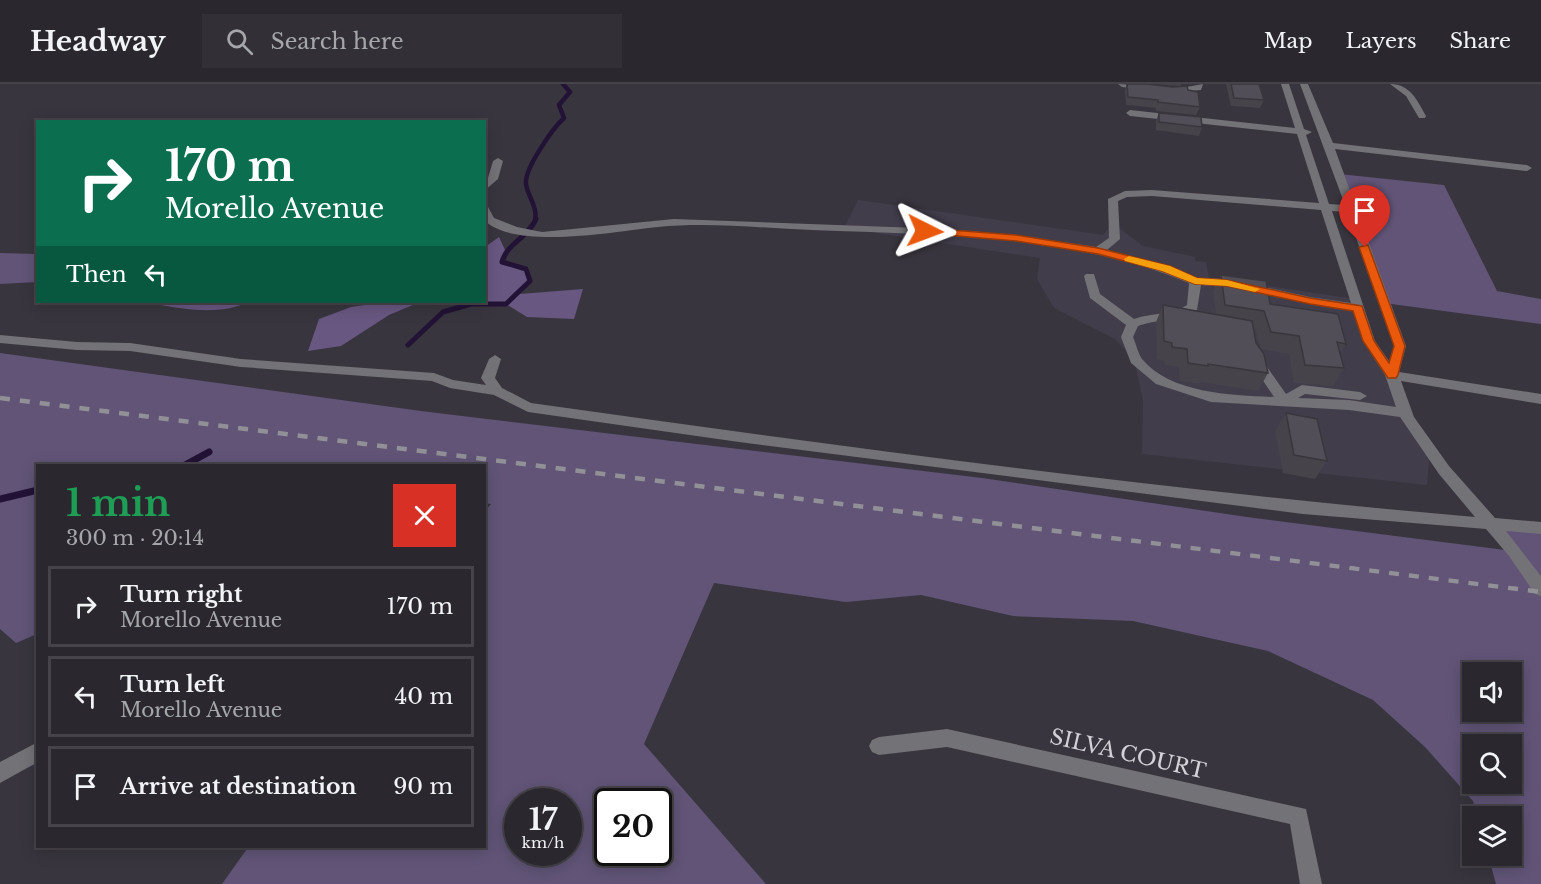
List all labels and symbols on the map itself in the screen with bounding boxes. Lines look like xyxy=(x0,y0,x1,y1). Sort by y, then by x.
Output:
pin xyxy=(1339,185,1390,247)
position arrow xyxy=(893,199,957,263)
street label: SILVA COURT xyxy=(1047,723,1209,785)
speed limit sign: 20 xyxy=(594,788,672,866)

